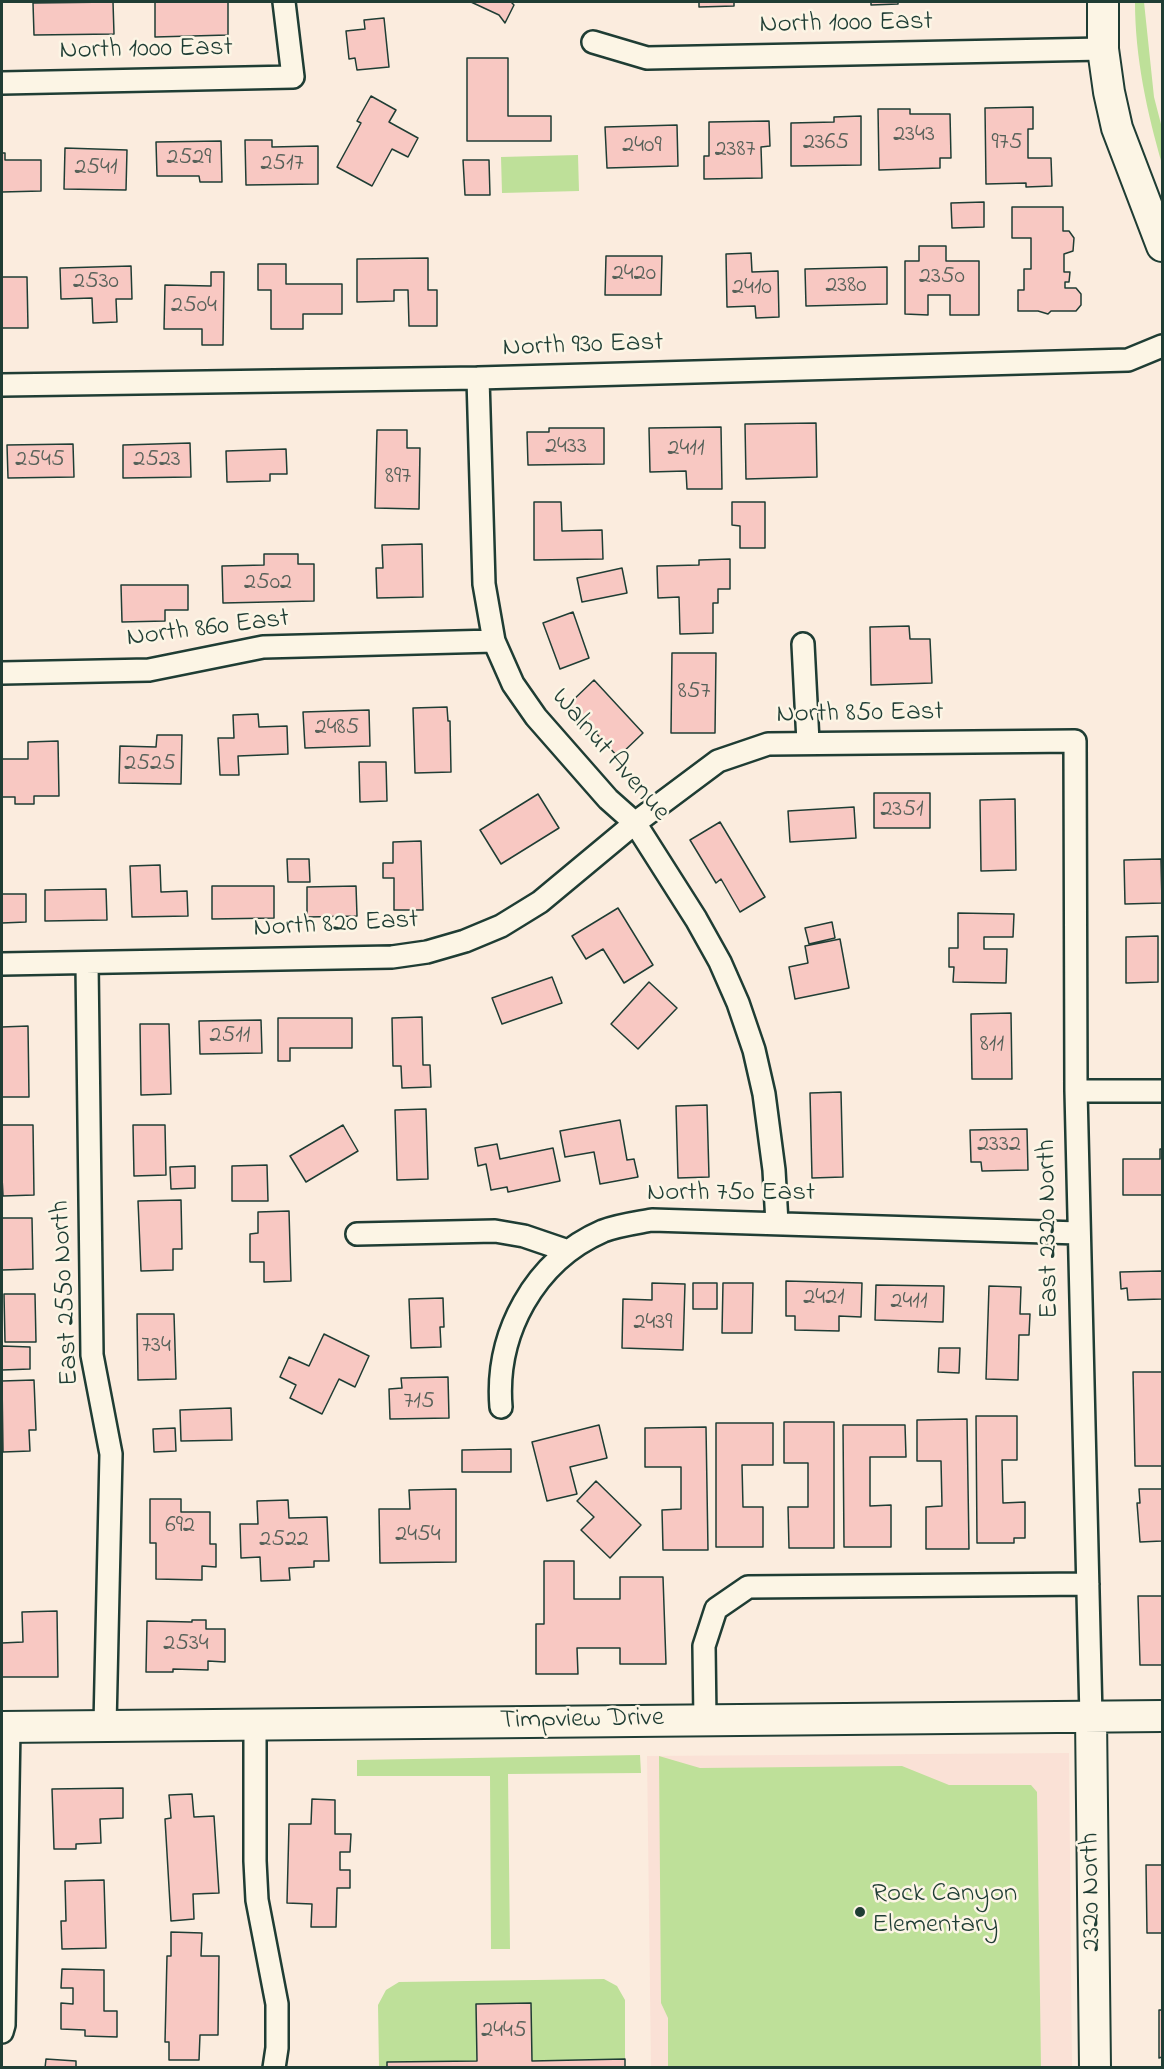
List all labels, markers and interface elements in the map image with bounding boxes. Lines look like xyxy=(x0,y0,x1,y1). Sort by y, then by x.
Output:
street label: North 1000 East xyxy=(759,7,933,43)
street label: North 1000 East xyxy=(59,33,233,69)
house number: 2343 xyxy=(893,122,935,150)
house number: 2365 xyxy=(803,130,849,158)
house number: 975 xyxy=(992,130,1022,158)
house number: 2409 xyxy=(622,133,662,161)
house number: 2387 xyxy=(715,137,755,165)
house number: 2529 xyxy=(167,145,211,173)
house number: 2517 xyxy=(260,151,304,179)
house number: 2541 xyxy=(74,155,118,183)
house number: 2420 xyxy=(612,261,656,289)
house number: 2350 xyxy=(919,264,965,292)
house number: 2530 xyxy=(73,269,119,297)
house number: 2380 xyxy=(825,273,867,301)
house number: 2410 xyxy=(732,275,772,303)
house number: 2504 xyxy=(171,293,217,321)
street label: North 930 East xyxy=(502,328,664,366)
house number: 2433 xyxy=(545,434,587,462)
house number: 2411 xyxy=(667,436,705,464)
house number: 2545 xyxy=(15,447,65,475)
house number: 2523 xyxy=(133,447,181,475)
house number: 897 xyxy=(385,464,411,492)
house number: 2502 xyxy=(244,570,292,598)
street label: North 860 East xyxy=(125,604,291,656)
house number: 857 xyxy=(678,679,710,707)
street label: Walnut Avenue xyxy=(543,683,675,829)
street label: North 850 East xyxy=(776,697,944,733)
house number: 2485 xyxy=(315,715,359,743)
house number: 2525 xyxy=(124,751,176,779)
house number: 2351 xyxy=(880,797,924,825)
street label: North 820 East xyxy=(253,906,419,946)
house number: 2511 xyxy=(210,1023,250,1051)
house number: 811 xyxy=(980,1032,1004,1060)
house number: 2332 xyxy=(977,1132,1021,1160)
street label: East 2320 North xyxy=(1032,1139,1068,1319)
street label: North 750 East xyxy=(647,1179,815,1211)
street label: East 2550 North xyxy=(46,1199,88,1387)
house number: 2421 xyxy=(803,1285,845,1313)
house number: 2411 xyxy=(890,1289,928,1317)
house number: 2439 xyxy=(634,1310,672,1338)
house number: 734 xyxy=(141,1333,171,1361)
house number: 715 xyxy=(403,1389,435,1417)
house number: 692 xyxy=(165,1513,195,1541)
house number: 2454 xyxy=(395,1522,441,1550)
house number: 2522 xyxy=(259,1527,309,1555)
house number: 2534 xyxy=(163,1631,209,1659)
street label: Timpview Drive xyxy=(500,1703,664,1739)
street label: 2320 North xyxy=(1076,1832,1110,1952)
place label: Rock Canyon Elementary xyxy=(872,1880,1017,1943)
marker: Rock Canyon Elementary xyxy=(853,1905,867,1919)
house number: 2445 xyxy=(481,2018,527,2046)

